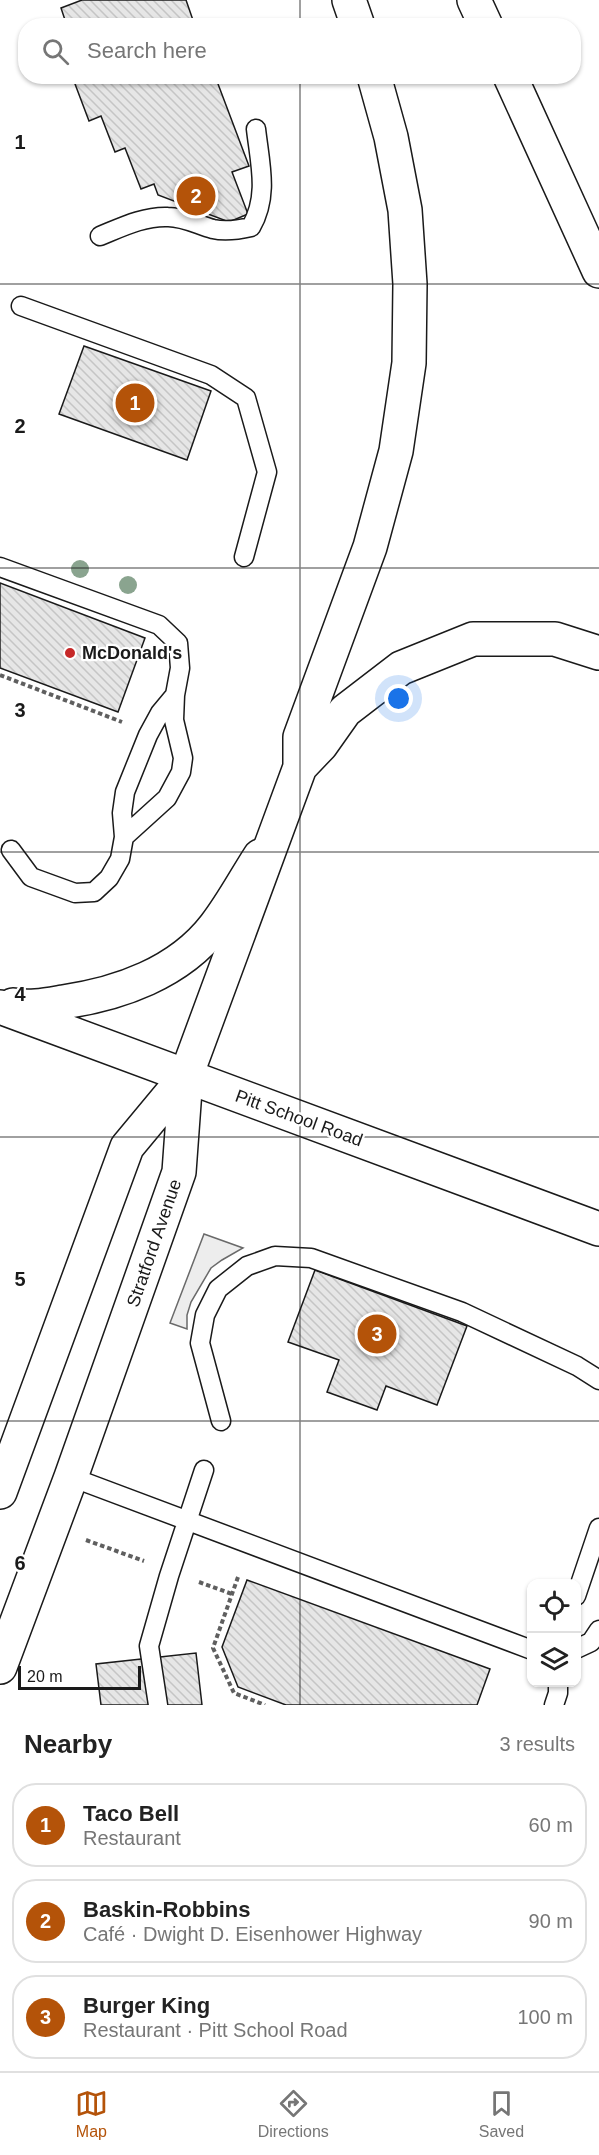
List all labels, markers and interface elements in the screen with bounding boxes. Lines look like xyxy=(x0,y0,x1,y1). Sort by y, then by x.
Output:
search box xyxy=(18,18,581,84)
icon: search xyxy=(39,35,72,68)
text: Search here xyxy=(87,38,207,63)
text: 1 xyxy=(14,131,26,153)
pin: 2 xyxy=(176,174,216,218)
pin: 1 xyxy=(116,380,154,426)
text: 2 xyxy=(14,415,26,437)
place label: McDonald's xyxy=(82,643,182,663)
marker: McDonald's xyxy=(63,646,77,660)
your location xyxy=(384,684,413,713)
text: 3 xyxy=(14,699,26,721)
text: 4 xyxy=(14,983,26,1005)
street label: Pitt School Road xyxy=(233,1086,365,1150)
street label: Stratford Avenue xyxy=(123,1177,185,1309)
text: 5 xyxy=(14,1268,26,1290)
pin: 3 xyxy=(358,1312,397,1356)
text: 6 xyxy=(14,1552,26,1574)
map controls xyxy=(527,1579,581,1687)
button: locate xyxy=(527,1579,581,1633)
button: layers xyxy=(527,1633,581,1687)
scale bar xyxy=(18,1663,141,1690)
text: 20 m xyxy=(27,1668,63,1685)
text: Nearby xyxy=(24,1729,112,1759)
text: 3 results xyxy=(499,1733,575,1755)
text: Taco Bell xyxy=(83,1801,179,1826)
text: 1 xyxy=(40,1814,51,1836)
text: 60 m xyxy=(529,1814,573,1836)
text: Restaurant xyxy=(83,1827,181,1849)
text: Baskin-Robbins xyxy=(83,1897,250,1922)
text: 2 xyxy=(40,1910,51,1932)
text: 90 m xyxy=(529,1910,573,1932)
text: Café · Dwight D. Eisenhower Highway xyxy=(83,1923,422,1945)
text: Burger King xyxy=(83,1993,210,2018)
text: 3 xyxy=(40,2006,51,2028)
text: 100 m xyxy=(517,2006,573,2028)
text: Restaurant · Pitt School Road xyxy=(83,2019,348,2041)
tab: Map xyxy=(75,2087,108,2141)
tab: Directions xyxy=(258,2087,329,2141)
tab: Saved xyxy=(479,2087,524,2141)

